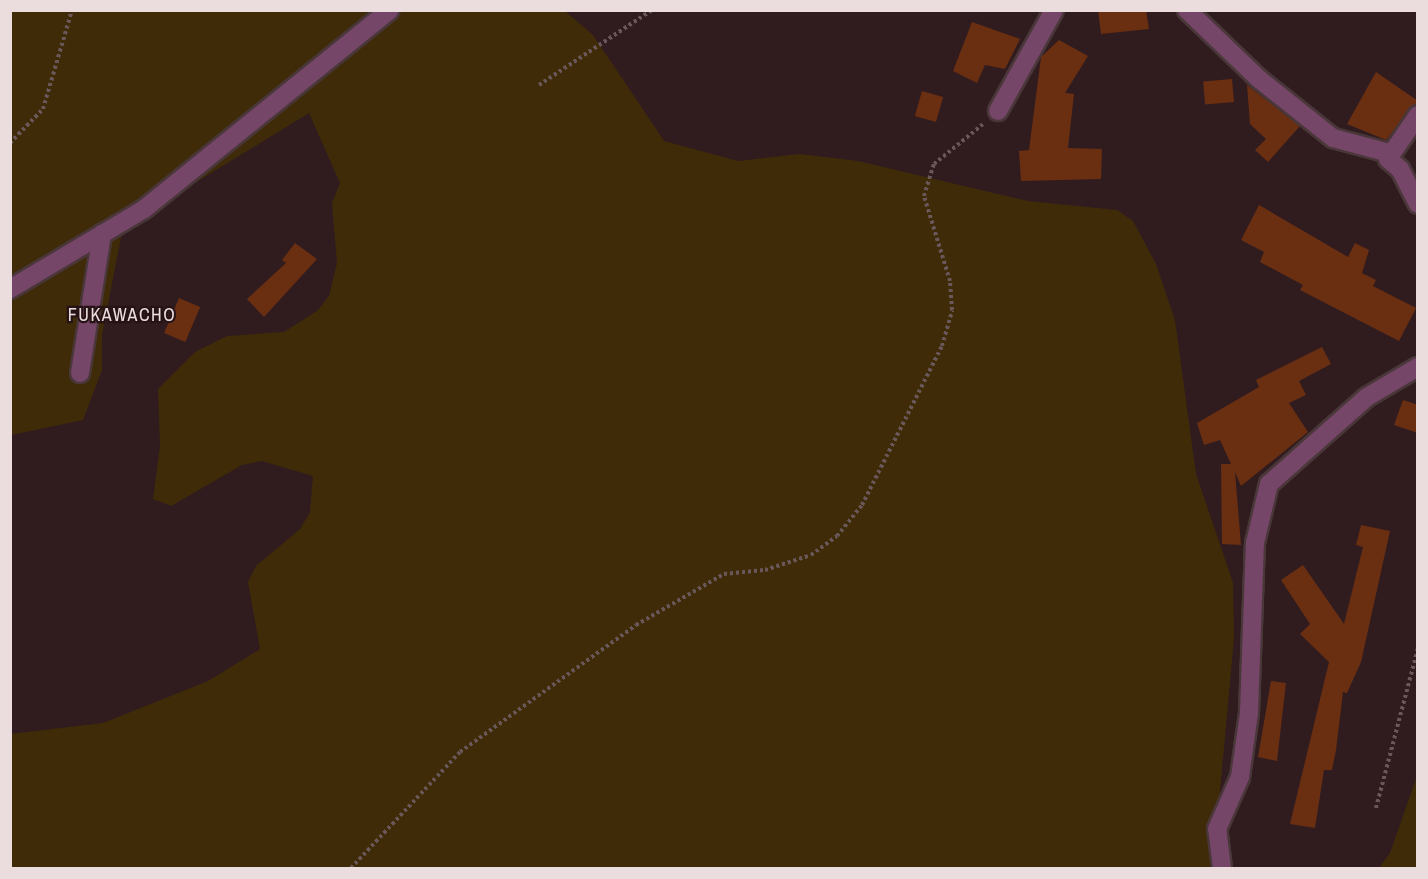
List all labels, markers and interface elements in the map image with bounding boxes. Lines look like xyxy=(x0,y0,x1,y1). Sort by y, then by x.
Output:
district label: FUKAWACHO xyxy=(68,304,176,326)

